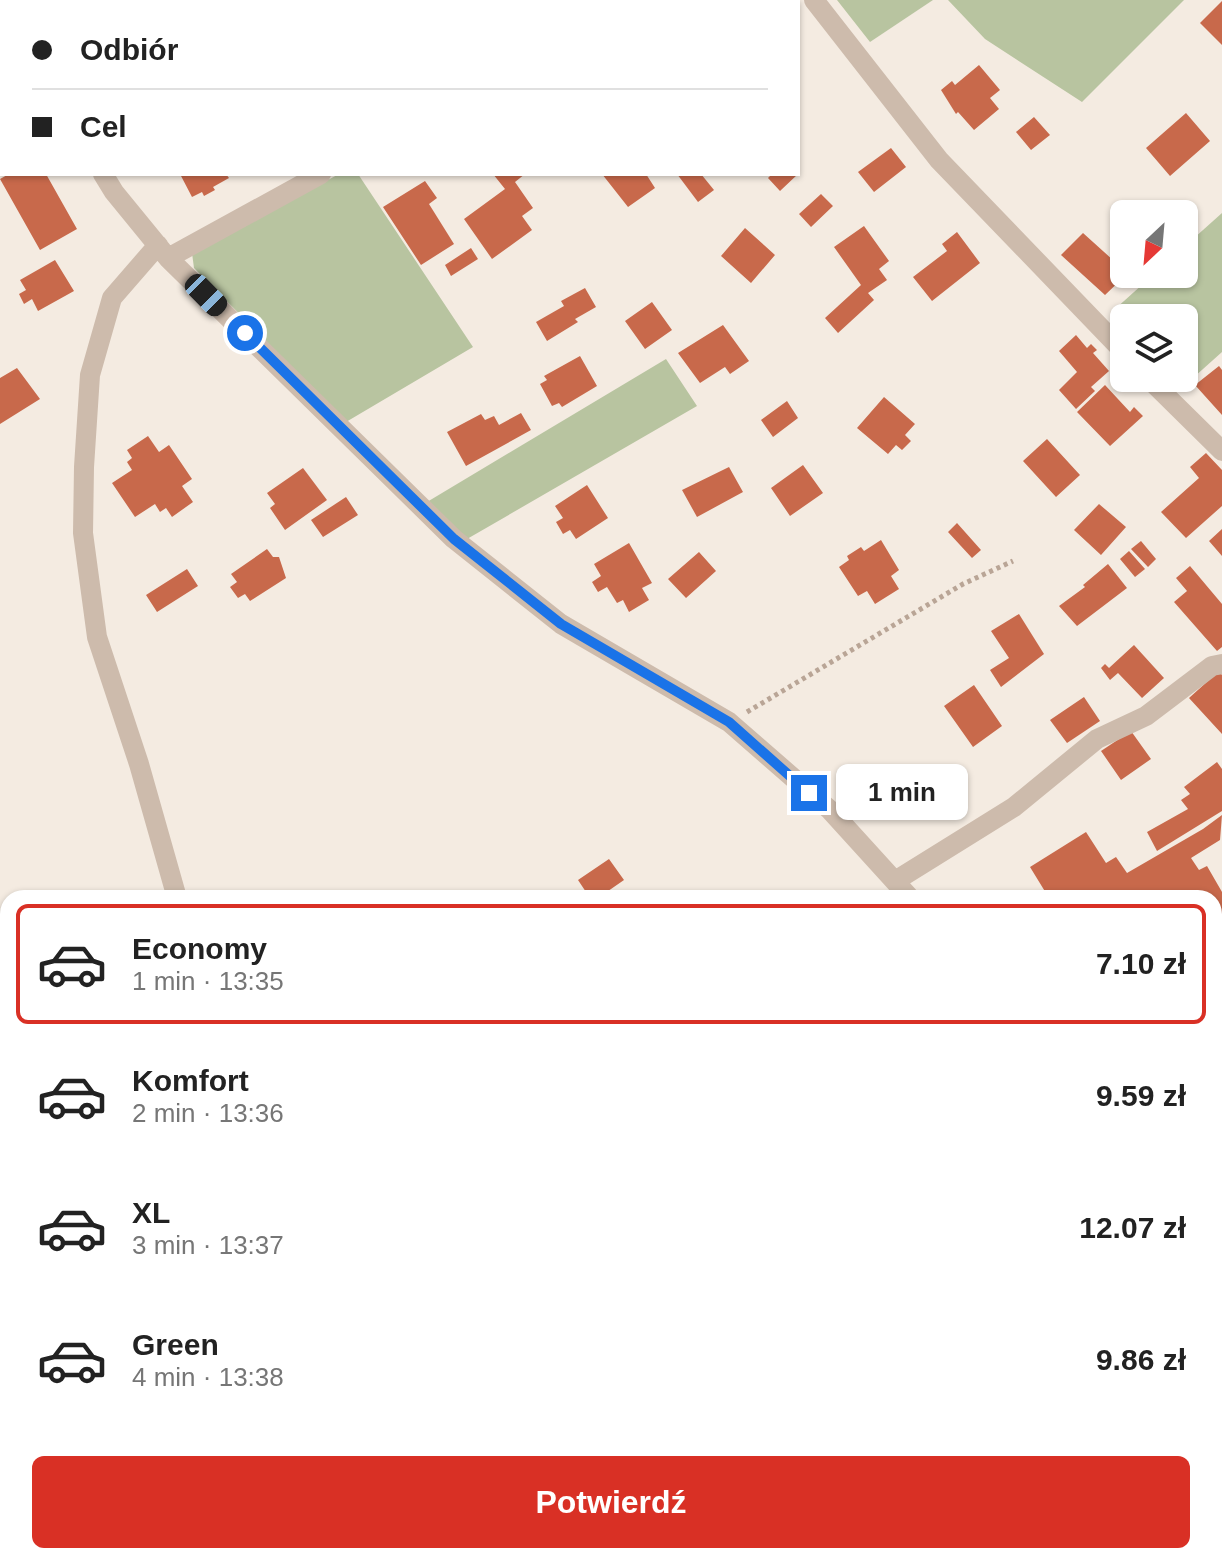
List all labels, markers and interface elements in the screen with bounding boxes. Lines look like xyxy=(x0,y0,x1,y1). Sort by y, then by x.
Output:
text: Odbiór xyxy=(80,33,178,66)
text: Cel xyxy=(80,110,127,143)
north arrow xyxy=(1110,200,1198,288)
map controls xyxy=(1110,200,1198,392)
car xyxy=(181,270,231,320)
button: layers xyxy=(1110,304,1198,392)
route start xyxy=(227,315,263,351)
callout: 1 min xyxy=(837,765,969,821)
route end xyxy=(791,775,827,811)
text: 1 min xyxy=(868,777,936,807)
icon: car xyxy=(36,928,108,1000)
text: Economy xyxy=(132,932,267,965)
text: 7.10 zł xyxy=(1096,947,1186,980)
text: 1 min · 13:35 xyxy=(132,966,284,996)
icon: car xyxy=(36,1060,108,1132)
text: Komfort xyxy=(132,1064,249,1097)
text: 9.59 zł xyxy=(1096,1079,1186,1112)
text: 2 min · 13:36 xyxy=(132,1098,284,1128)
icon: car xyxy=(36,1192,108,1264)
text: XL xyxy=(132,1196,170,1229)
text: 12.07 zł xyxy=(1079,1211,1186,1244)
text: 3 min · 13:37 xyxy=(132,1230,284,1260)
icon: car xyxy=(36,1324,108,1396)
text: Green xyxy=(132,1328,219,1361)
text: 9.86 zł xyxy=(1096,1343,1186,1376)
text: 4 min · 13:38 xyxy=(132,1362,284,1392)
button: Potwierdź xyxy=(32,1456,1190,1548)

